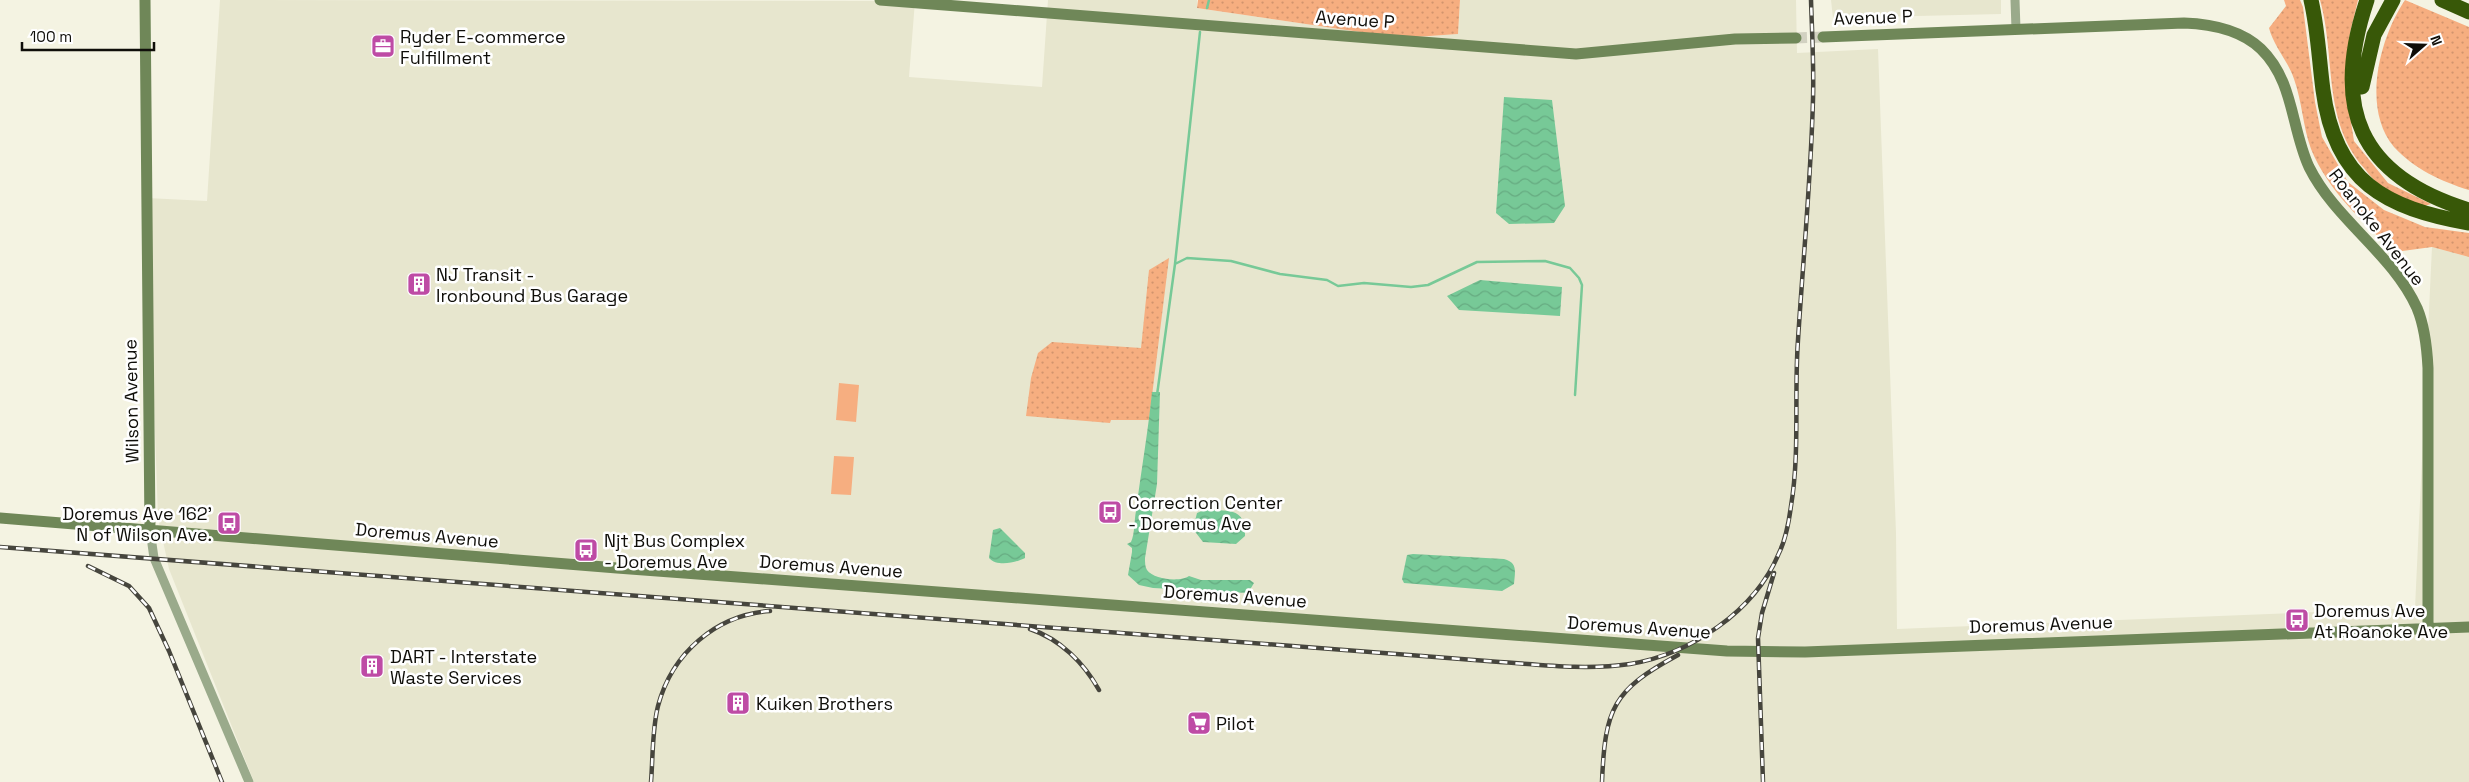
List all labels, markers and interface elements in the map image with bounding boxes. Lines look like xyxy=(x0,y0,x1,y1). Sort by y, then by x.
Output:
street label: Avenue P xyxy=(1833,4,1913,30)
street label: Avenue P xyxy=(1315,5,1395,33)
scale bar xyxy=(22,20,155,52)
north arrow xyxy=(2399,20,2449,70)
place label: Ryder E-commerce Fulfillment xyxy=(400,25,566,69)
text: 100 m xyxy=(30,27,72,46)
office icon: Ryder E-commerce Fulfillment xyxy=(370,33,396,59)
text: N xyxy=(2426,33,2446,48)
street label: Roanoke Avenue xyxy=(2324,164,2430,290)
place label: NJ Transit - Ironbound Bus Garage xyxy=(436,263,628,307)
building icon: NJ Transit - Ironbound Bus Garage xyxy=(406,271,432,297)
street label: Wilson Avenue xyxy=(118,339,144,463)
place label: Correction Center - Doremus Ave xyxy=(1128,491,1283,535)
bus stop icon: Correction Center - Doremus Ave xyxy=(1097,499,1123,525)
place label: Doremus Ave 162' N of Wilson Ave. xyxy=(62,502,212,546)
bus stop icon: Doremus Ave 162' N of Wilson Ave. xyxy=(216,510,242,536)
street label: Doremus Avenue xyxy=(354,517,500,553)
place label: Njt Bus Complex - Doremus Ave xyxy=(604,529,745,573)
bus stop icon: Njt Bus Complex - Doremus Ave xyxy=(573,537,599,563)
street label: Doremus Avenue xyxy=(758,550,904,582)
street label: Doremus Avenue xyxy=(1162,580,1308,612)
place label: Doremus Ave At Roanoke Ave xyxy=(2314,599,2448,643)
bus stop icon: Doremus Ave At Roanoke Ave xyxy=(2284,607,2310,633)
street label: Doremus Avenue xyxy=(1969,610,2113,638)
street label: Doremus Avenue xyxy=(1566,611,1712,643)
place label: DART - Interstate Waste Services xyxy=(390,645,537,689)
building icon: DART - Interstate Waste Services xyxy=(359,653,385,679)
building icon: Kuiken Brothers xyxy=(725,690,751,716)
place label: Kuiken Brothers xyxy=(756,692,893,715)
supermarket icon: Pilot xyxy=(1186,710,1212,736)
place label: Pilot xyxy=(1216,712,1255,735)

